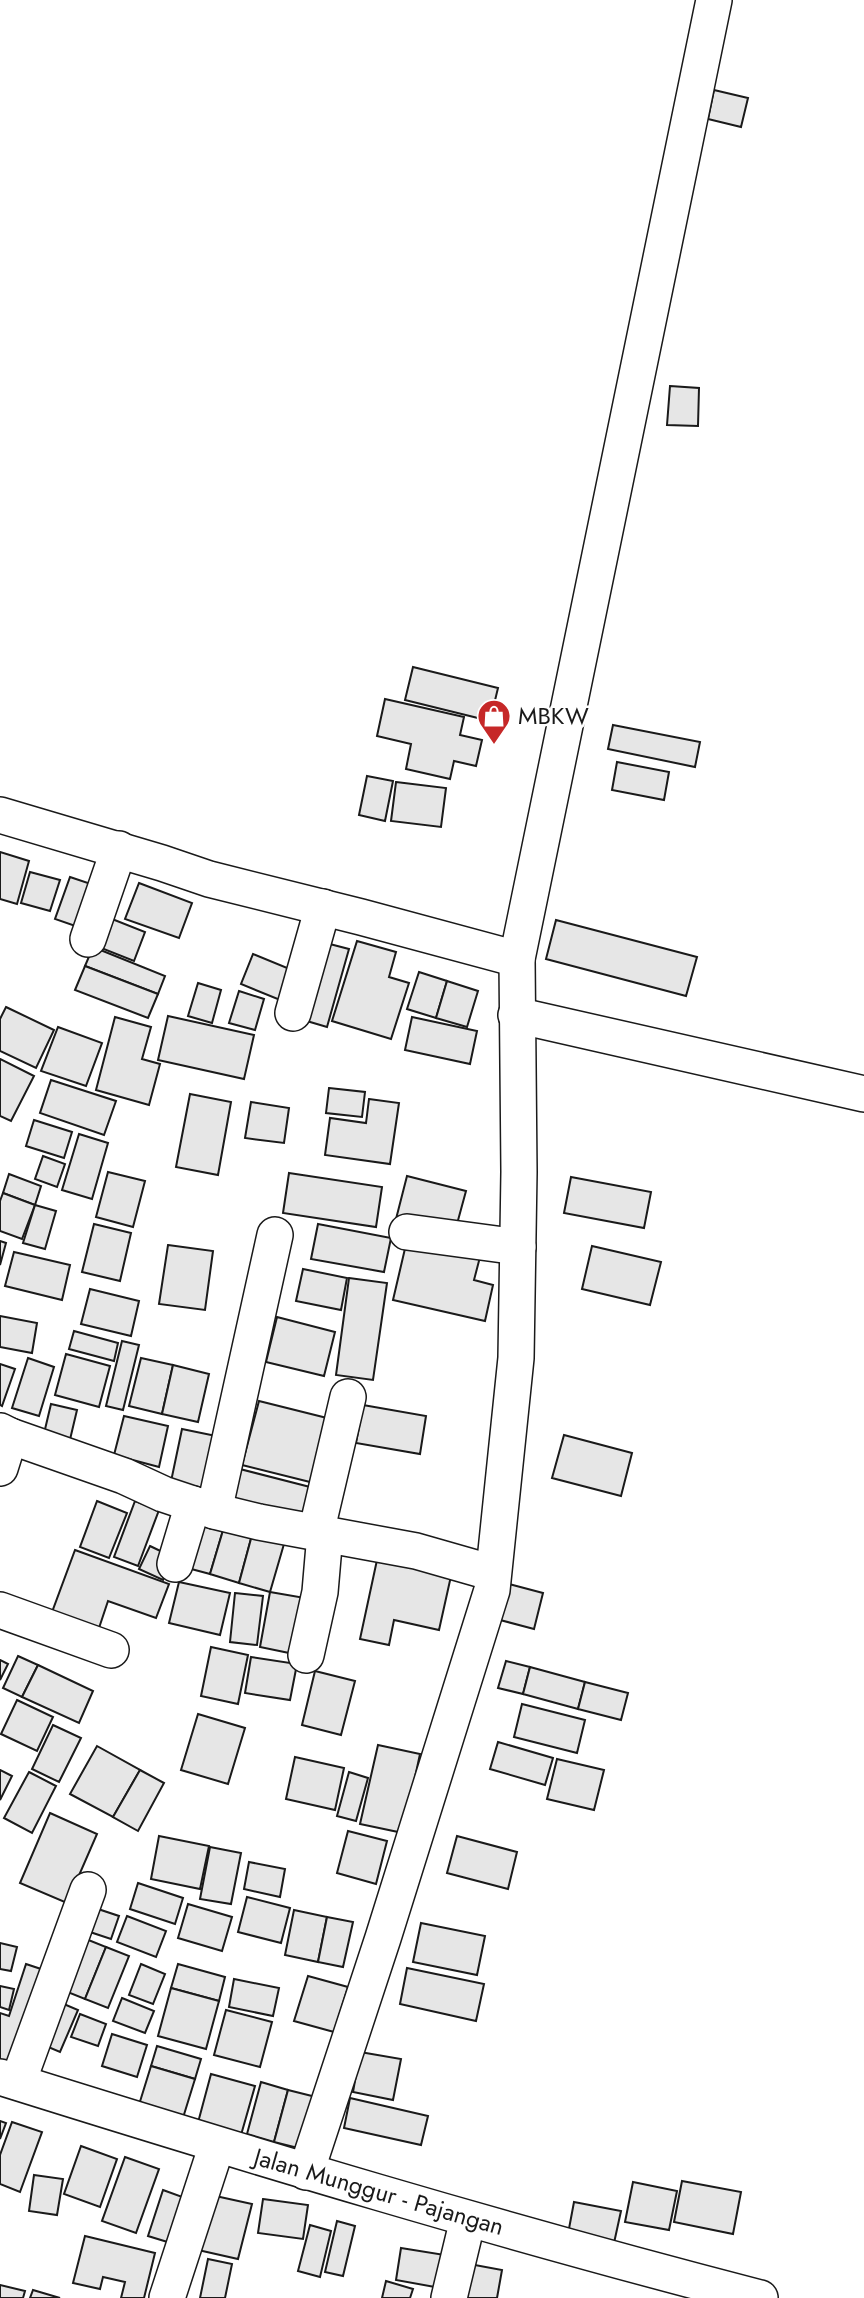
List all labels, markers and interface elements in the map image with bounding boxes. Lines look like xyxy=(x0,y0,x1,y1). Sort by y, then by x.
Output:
shop icon: MBKW xyxy=(475,697,513,746)
place label: MBKW xyxy=(518,698,589,733)
street label: Jalan Munggur - Pajangan xyxy=(247,2138,508,2244)

